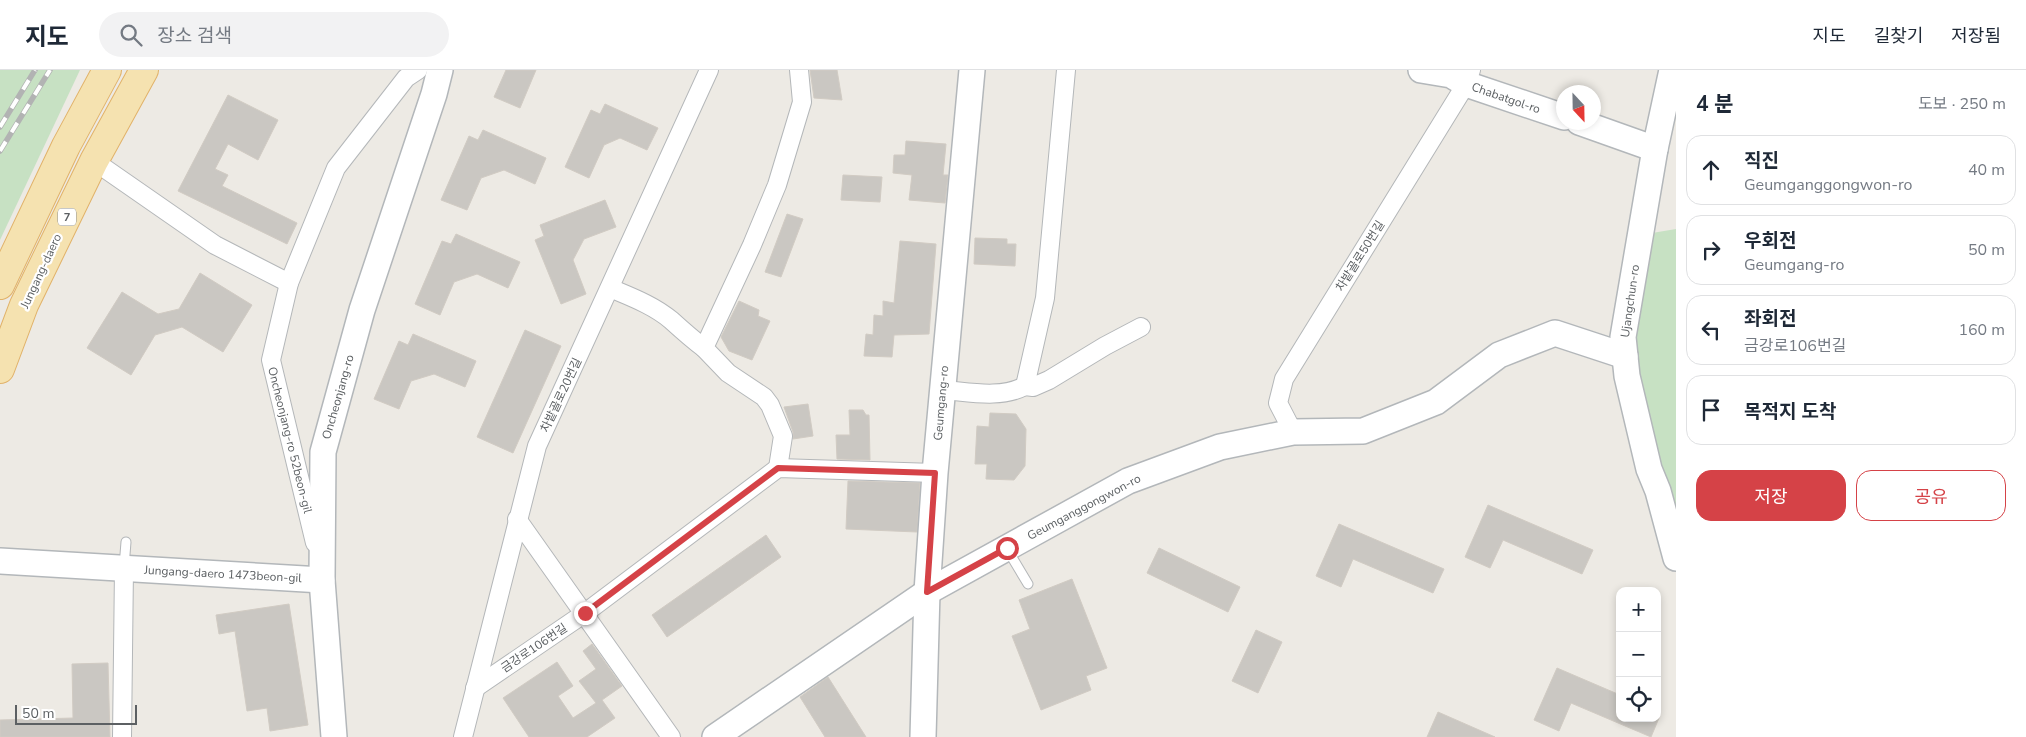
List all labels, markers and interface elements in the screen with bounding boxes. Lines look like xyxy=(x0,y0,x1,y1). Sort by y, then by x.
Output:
search box xyxy=(99,12,449,57)
text: 지도 xyxy=(25,21,69,53)
icon: search xyxy=(117,21,145,49)
text: 장소 검색 xyxy=(157,23,232,49)
text: 지도 xyxy=(1813,24,1846,48)
text: 길찾기 xyxy=(1874,24,1923,48)
text: 저장됨 xyxy=(1951,24,2001,48)
street label: Chabatgol-ro xyxy=(1469,79,1543,117)
north arrow xyxy=(1556,85,1601,130)
text: 4 분 xyxy=(1696,90,1734,118)
text: 도보 · 250 m xyxy=(1918,93,2006,115)
text: 직진 xyxy=(1744,148,1779,174)
icon: ahead xyxy=(1697,156,1725,184)
text: 40 m xyxy=(1968,159,2005,181)
text: Geumganggongwon-ro xyxy=(1744,174,1912,196)
road number: 7 xyxy=(58,208,76,226)
street label: 차밭골로50번길 xyxy=(1332,218,1388,294)
text: 우회전 xyxy=(1744,228,1796,254)
street label: Jungang-daero xyxy=(16,231,65,312)
icon: right xyxy=(1697,236,1725,264)
text: 50 m xyxy=(1968,239,2005,261)
text: Geumgang-ro xyxy=(1744,254,1844,276)
street label: Ujangchun-ro xyxy=(1617,263,1643,339)
text: 좌회전 xyxy=(1744,306,1796,332)
icon: left xyxy=(1697,316,1725,344)
text: 160 m xyxy=(1958,319,2005,341)
text: 금강로106번길 xyxy=(1744,335,1846,357)
street label: Oncheonjang-ro xyxy=(318,353,358,441)
street label: 차밭골로20번길 xyxy=(537,355,585,435)
street label: Geumgang-ro xyxy=(930,364,952,441)
street label: Oncheonjang-ro 52beon-gil xyxy=(264,365,316,515)
icon: arrive xyxy=(1697,396,1725,424)
text: 목적지 도착 xyxy=(1744,399,1837,425)
street label: Geumganggongwon-ro xyxy=(1024,470,1144,544)
button: 저장 xyxy=(1696,470,1846,521)
button: 공유 xyxy=(1856,470,2006,521)
route start xyxy=(996,537,1019,560)
street label: Jungang-daero 1473beon-gil xyxy=(143,562,303,586)
map controls xyxy=(1616,587,1661,722)
button: + xyxy=(1616,587,1661,632)
route end xyxy=(574,602,597,625)
street label: 금강로106번길 xyxy=(498,620,570,676)
button: − xyxy=(1616,632,1661,677)
button: locate xyxy=(1616,677,1661,722)
scale bar xyxy=(15,702,138,725)
text: 50 m xyxy=(22,704,54,723)

